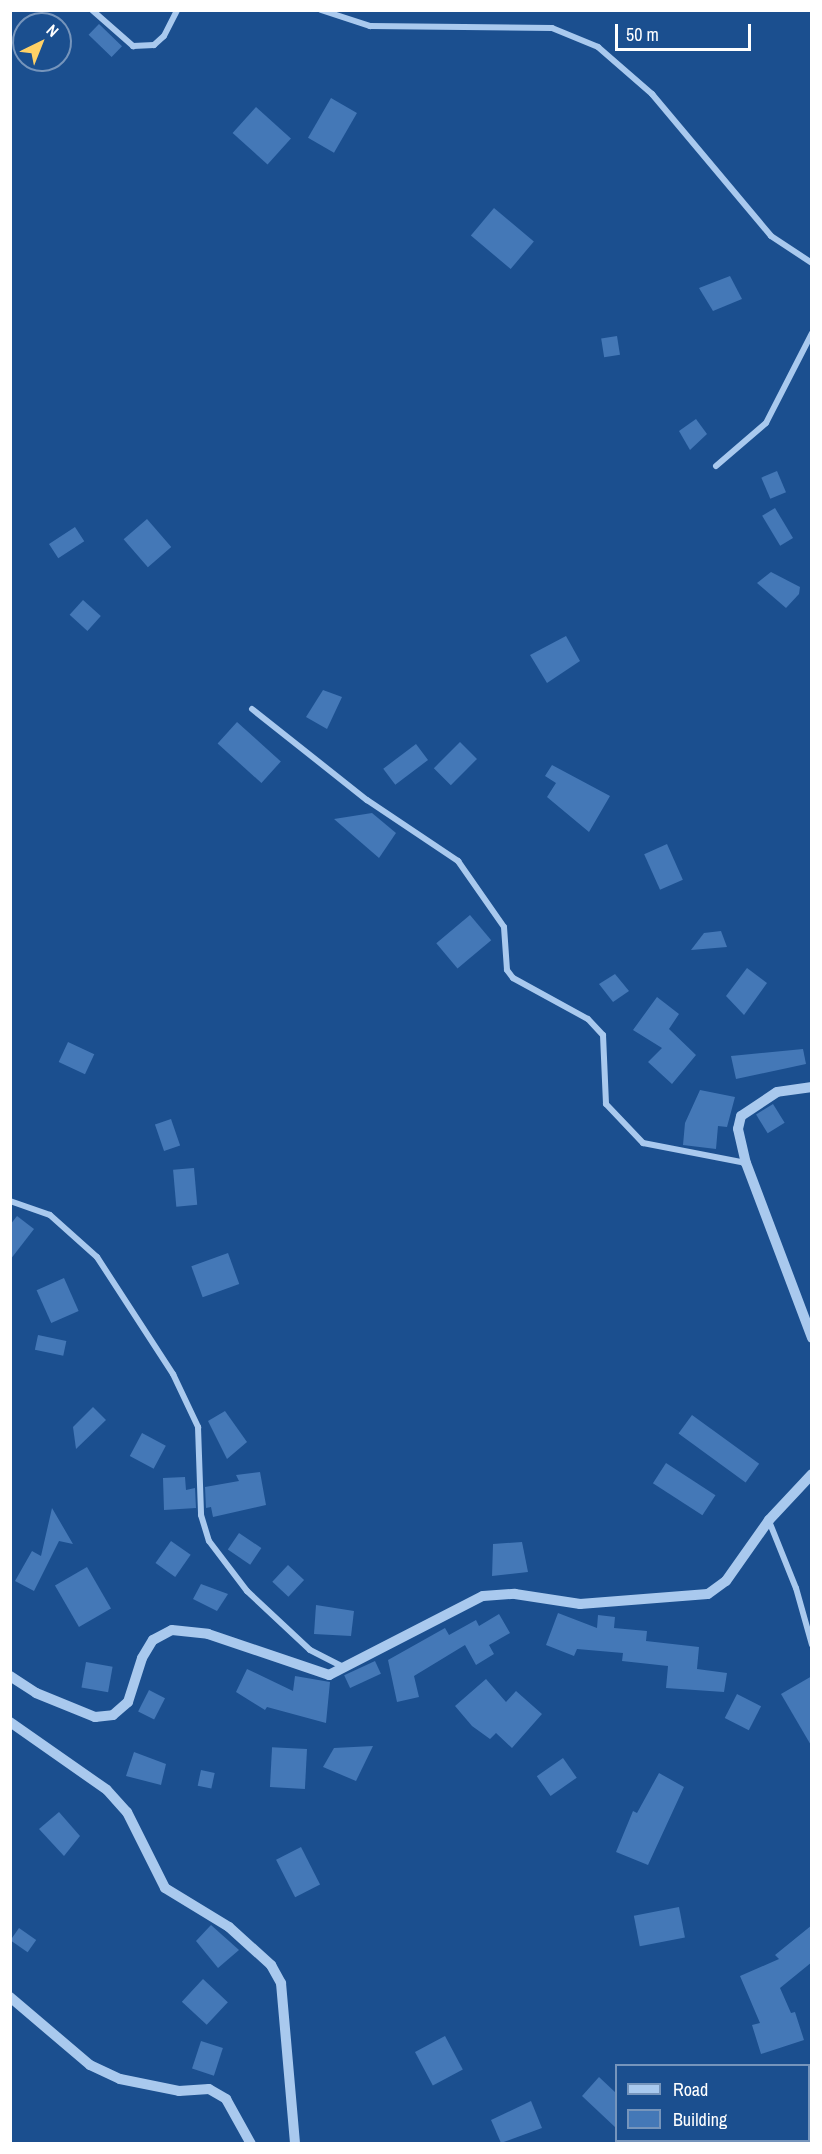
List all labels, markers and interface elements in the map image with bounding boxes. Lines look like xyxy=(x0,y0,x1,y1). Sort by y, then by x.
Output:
north arrow xyxy=(12,12,72,72)
scale bar xyxy=(618,12,754,50)
text: N xyxy=(42,19,64,42)
text: 50 m xyxy=(626,22,659,47)
legend xyxy=(615,2064,810,2142)
text: Road xyxy=(673,2077,708,2102)
text: Building xyxy=(673,2107,727,2132)

